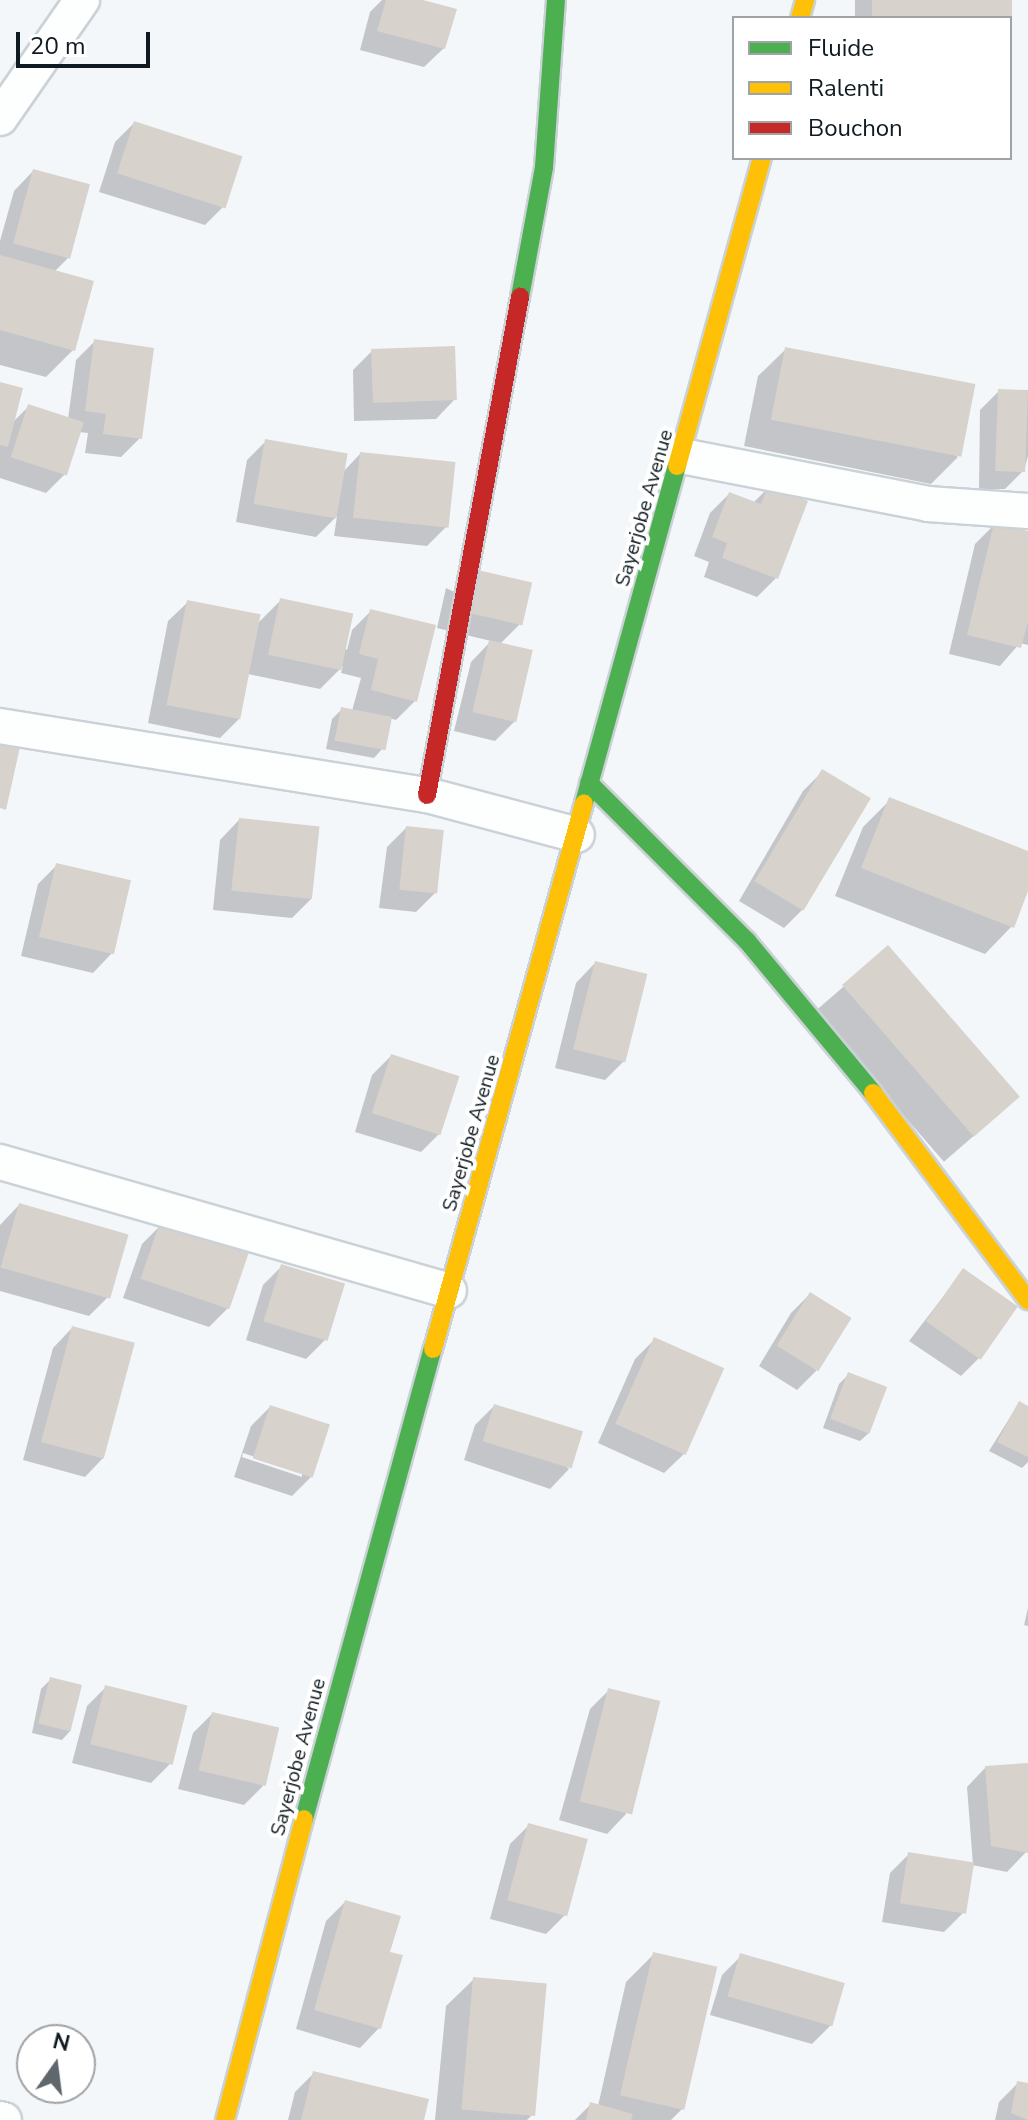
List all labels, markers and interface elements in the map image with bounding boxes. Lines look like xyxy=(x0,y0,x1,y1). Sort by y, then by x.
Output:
scale bar xyxy=(20,16,154,66)
legend xyxy=(732,16,1012,160)
text: 20 m xyxy=(30,30,86,62)
text: Fluide xyxy=(808,32,874,64)
text: Ralenti xyxy=(808,72,884,104)
text: Bouchon xyxy=(808,112,903,144)
street label: Sayerjobe Avenue xyxy=(610,427,678,589)
street label: Sayerjobe Avenue xyxy=(437,1052,505,1214)
street label: Sayerjobe Avenue xyxy=(265,1676,331,1838)
north arrow xyxy=(16,2024,96,2104)
text: N xyxy=(50,2026,73,2059)

